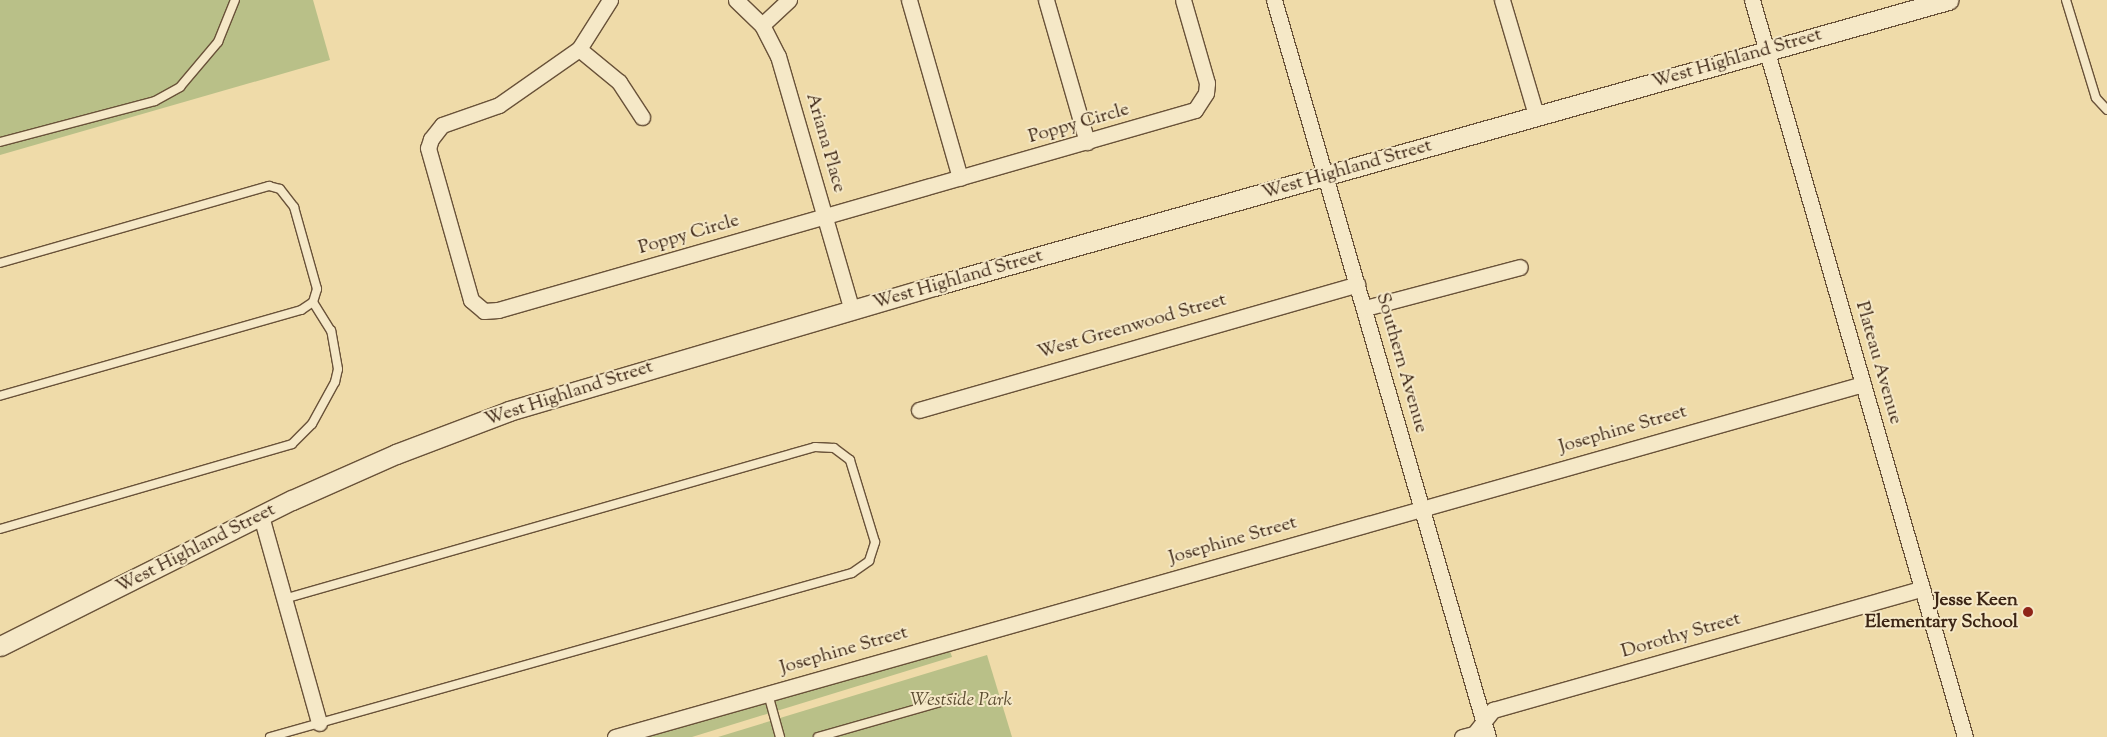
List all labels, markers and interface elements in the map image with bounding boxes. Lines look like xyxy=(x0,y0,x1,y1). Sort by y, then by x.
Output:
street label: West Highland Street xyxy=(1649,24,1825,94)
street label: Ariana Place xyxy=(800,91,850,195)
street label: Poppy Circle xyxy=(1026,99,1132,149)
street label: West Highland Street xyxy=(1259,135,1435,205)
street label: Poppy Circle xyxy=(636,210,742,260)
street label: West Highland Street xyxy=(870,245,1046,315)
street label: West Greenwood Street xyxy=(1035,289,1229,365)
street label: Southern Avenue xyxy=(1370,290,1432,436)
street label: Plateau Avenue xyxy=(1850,299,1906,427)
street label: West Highland Street xyxy=(482,356,656,432)
street label: Josephine Street xyxy=(1556,401,1690,459)
street label: West Highland Street xyxy=(113,499,279,599)
street label: Josephine Street xyxy=(1166,512,1300,570)
place label: Jesse Keen Elementary School xyxy=(1865,590,2018,634)
marker: Jesse Keen Elementary School xyxy=(2022,606,2034,618)
street label: Dorothy Street xyxy=(1619,608,1743,664)
street label: Josephine Street xyxy=(777,622,911,680)
park label: Westside Park xyxy=(910,690,1012,712)

